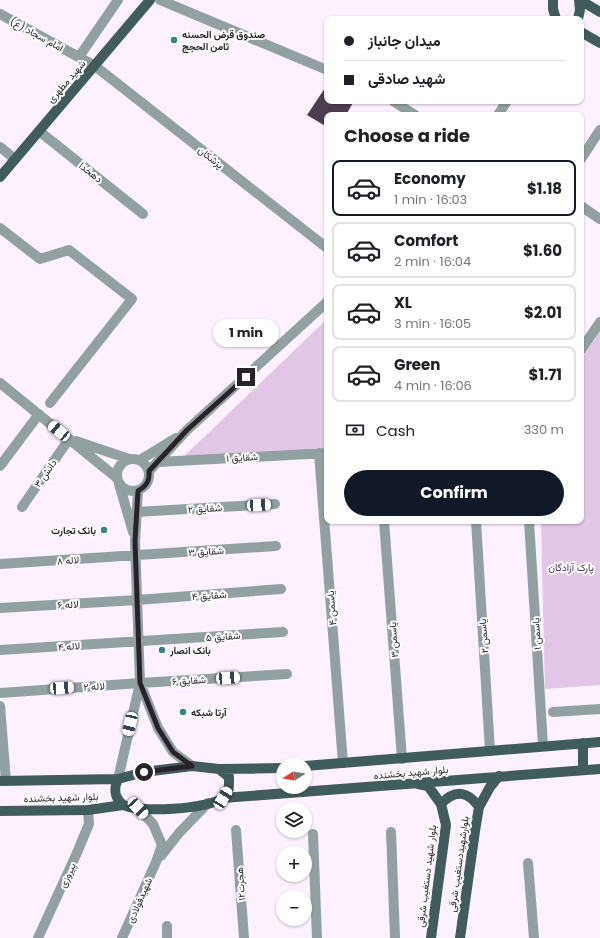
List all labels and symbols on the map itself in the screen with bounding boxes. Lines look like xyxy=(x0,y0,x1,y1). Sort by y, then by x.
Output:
street label: امام سجاد (ع) xyxy=(7,14,66,55)
place label: صندوق قرض الحسنه ثامن الحجج xyxy=(182,27,266,54)
marker: صندوق قرض الحسنه ثامن الحجج xyxy=(169,35,179,45)
street label: شهید مطهری xyxy=(44,57,89,106)
street label: پزشکان xyxy=(195,143,227,172)
street label: دهخدا xyxy=(76,158,106,186)
callout: 1 min xyxy=(213,319,279,347)
route end xyxy=(237,368,255,386)
car xyxy=(46,419,72,443)
street label: شقایق ۱ xyxy=(226,449,258,466)
street label: دانش ۳ xyxy=(30,456,61,491)
car xyxy=(247,498,271,512)
street label: شقایق ۲ xyxy=(188,500,223,517)
place label: بانک تجارت xyxy=(51,523,96,538)
marker: بانک تجارت xyxy=(99,525,109,535)
street label: شقایق ۳ xyxy=(188,543,224,560)
street label: لاله ۸ xyxy=(56,552,80,569)
park label: پارک آزادگان xyxy=(548,560,594,575)
street label: شقایق ۴ xyxy=(191,587,227,604)
street label: یاسمن ۴ xyxy=(323,590,340,626)
street label: لاله ۶ xyxy=(57,596,79,613)
street label: یاسمن ۲ xyxy=(475,618,492,654)
street label: یاسمن ۱ xyxy=(528,618,545,650)
street label: یاسمن ۳ xyxy=(385,622,402,658)
street label: شقایق ۵ xyxy=(205,628,241,645)
street label: لاله ۴ xyxy=(57,638,81,655)
place label: بانک انصار xyxy=(169,643,211,658)
marker: بانک انصار xyxy=(157,645,167,655)
car xyxy=(216,671,240,685)
street label: شقایق ۶ xyxy=(172,672,206,689)
street label: لاله ۲ xyxy=(83,678,105,695)
car xyxy=(50,681,74,695)
place label: آرتا شبکه xyxy=(191,705,228,720)
marker: آرتا شبکه xyxy=(178,707,188,717)
car xyxy=(121,711,139,737)
north arrow xyxy=(276,758,312,794)
street label: بلوار شهید بخشنده xyxy=(373,762,449,783)
route start xyxy=(135,763,153,781)
car xyxy=(212,785,234,811)
street label: بلوار شهید بخشنده xyxy=(23,789,99,806)
car xyxy=(125,795,151,821)
street label: بلوارشهیددستغیب شرقی xyxy=(444,815,473,913)
street label: بلوار شهید دستغیب شرقی xyxy=(413,824,440,928)
street label: پیروزی xyxy=(55,860,80,890)
street label: هجرت۱۲ xyxy=(232,867,249,901)
street label: شهیدفولادی xyxy=(123,875,156,925)

